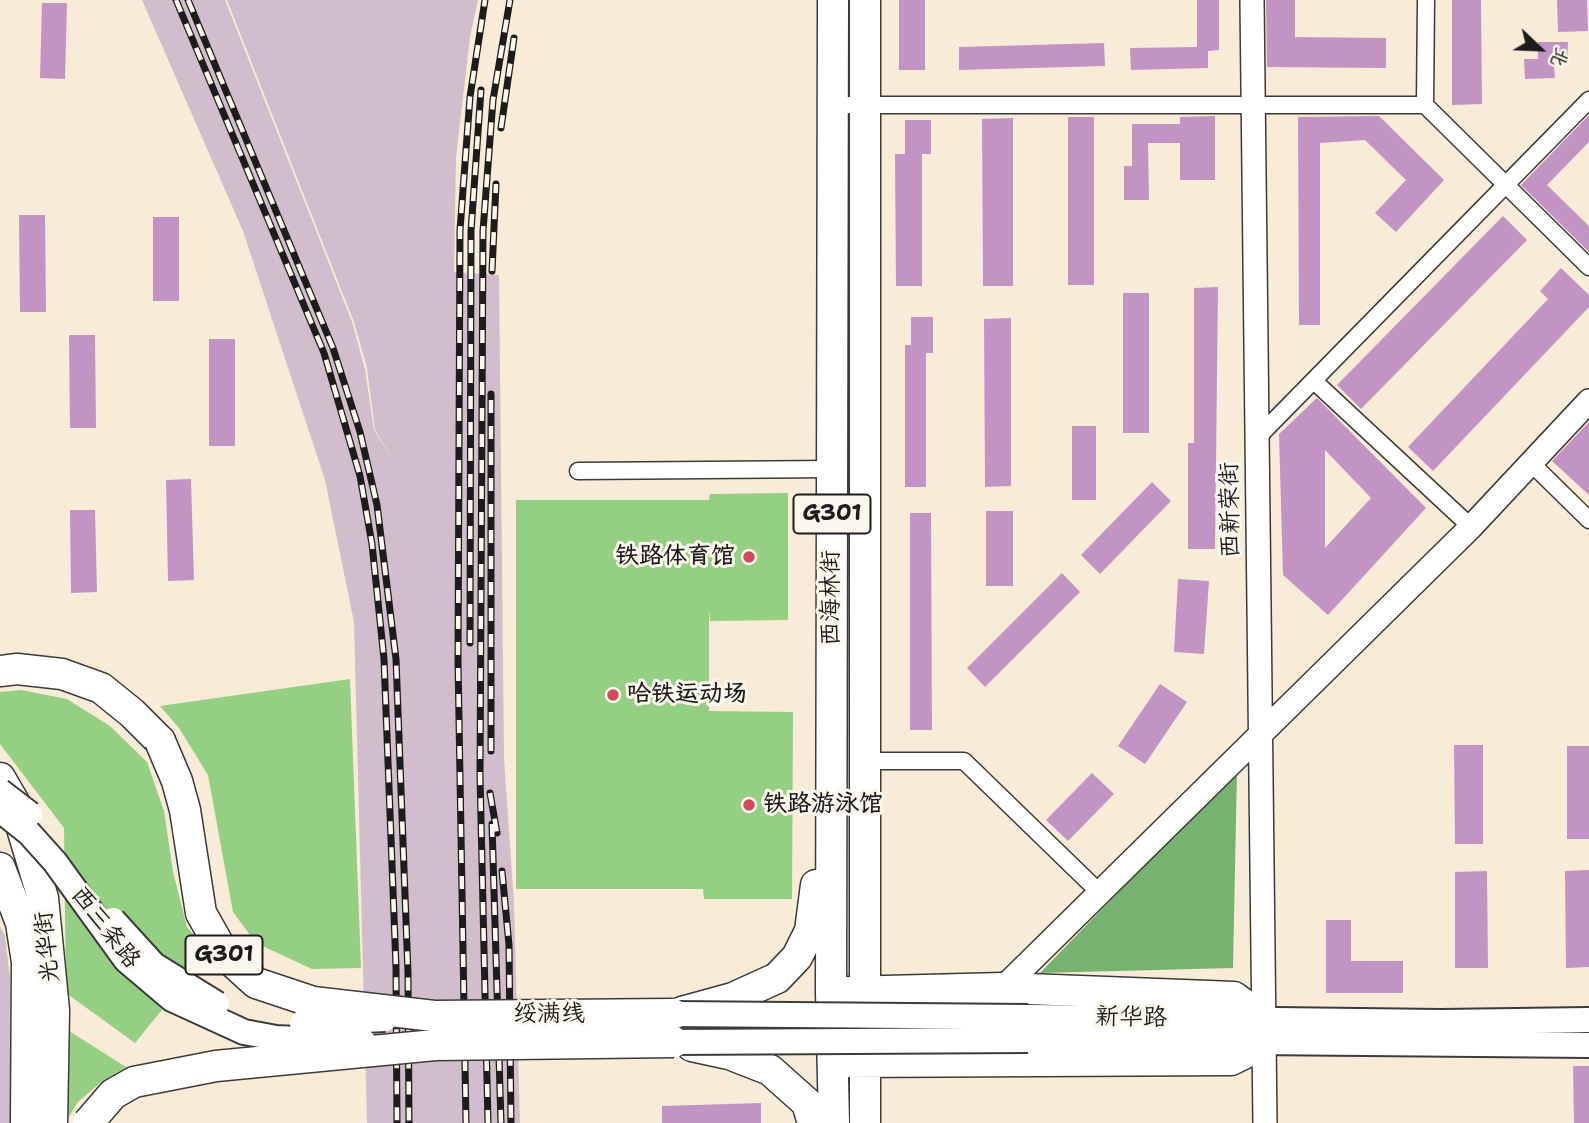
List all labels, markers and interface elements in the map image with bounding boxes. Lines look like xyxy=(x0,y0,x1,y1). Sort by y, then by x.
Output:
north arrow xyxy=(1505,14,1575,84)
text: 北 xyxy=(1545,44,1575,71)
street label: 西新荣街 xyxy=(1216,462,1246,558)
road number: G301 xyxy=(794,494,870,534)
place label: 铁路体育馆 xyxy=(615,543,735,571)
marker: 铁路体育馆 xyxy=(741,549,757,565)
street label: 西海林街 xyxy=(818,550,846,646)
place label: 哈铁运动场 xyxy=(627,681,747,709)
marker: 哈铁运动场 xyxy=(605,687,621,703)
place label: 铁路游泳馆 xyxy=(763,791,883,819)
marker: 铁路游泳馆 xyxy=(741,797,757,813)
street label: 西三条路 xyxy=(64,881,146,975)
street label: 光华街 xyxy=(30,910,66,984)
road number: G301 xyxy=(186,936,262,974)
street label: 绥满线 xyxy=(513,1001,585,1029)
street label: 新华路 xyxy=(1095,1003,1167,1033)

